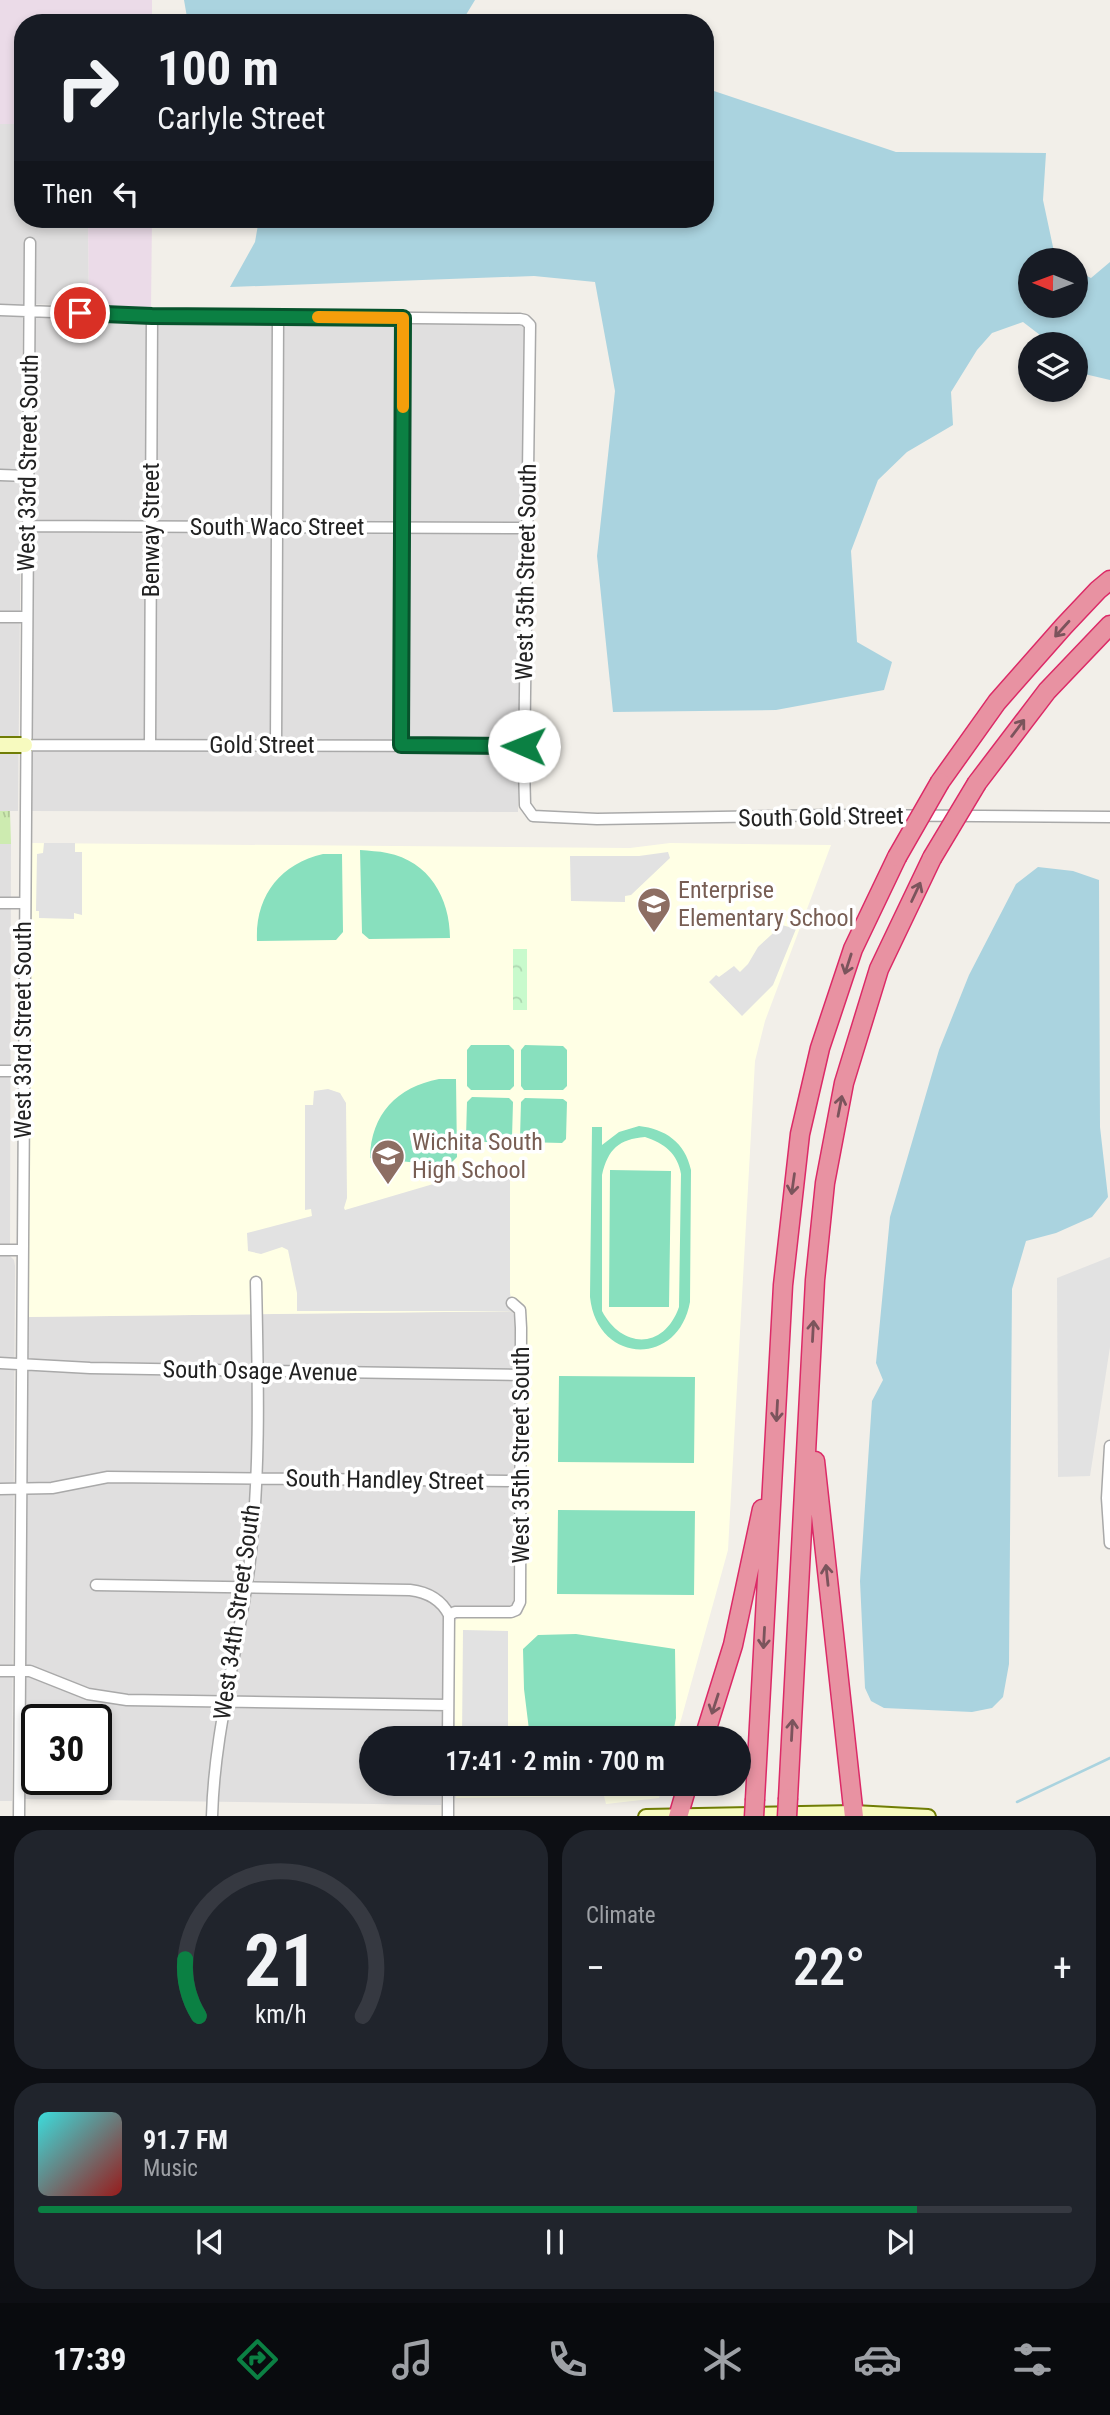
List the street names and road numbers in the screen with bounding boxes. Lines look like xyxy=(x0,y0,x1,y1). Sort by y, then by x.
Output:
street label: West 33rd Street South xyxy=(12,354,44,572)
street label: Benway Street xyxy=(137,463,165,597)
street label: West 35th Street South xyxy=(510,463,542,681)
street label: South Waco Street xyxy=(190,513,364,541)
street label: Gold Street xyxy=(209,731,315,759)
street label: South Gold Street xyxy=(738,802,904,832)
street label: West 33rd Street South xyxy=(9,921,37,1139)
street label: West 35th Street South xyxy=(507,1346,535,1564)
street label: South Osage Avenue xyxy=(162,1355,358,1387)
street label: South Handley Street xyxy=(285,1464,485,1496)
street label: West 34th Street South xyxy=(208,1503,266,1721)

